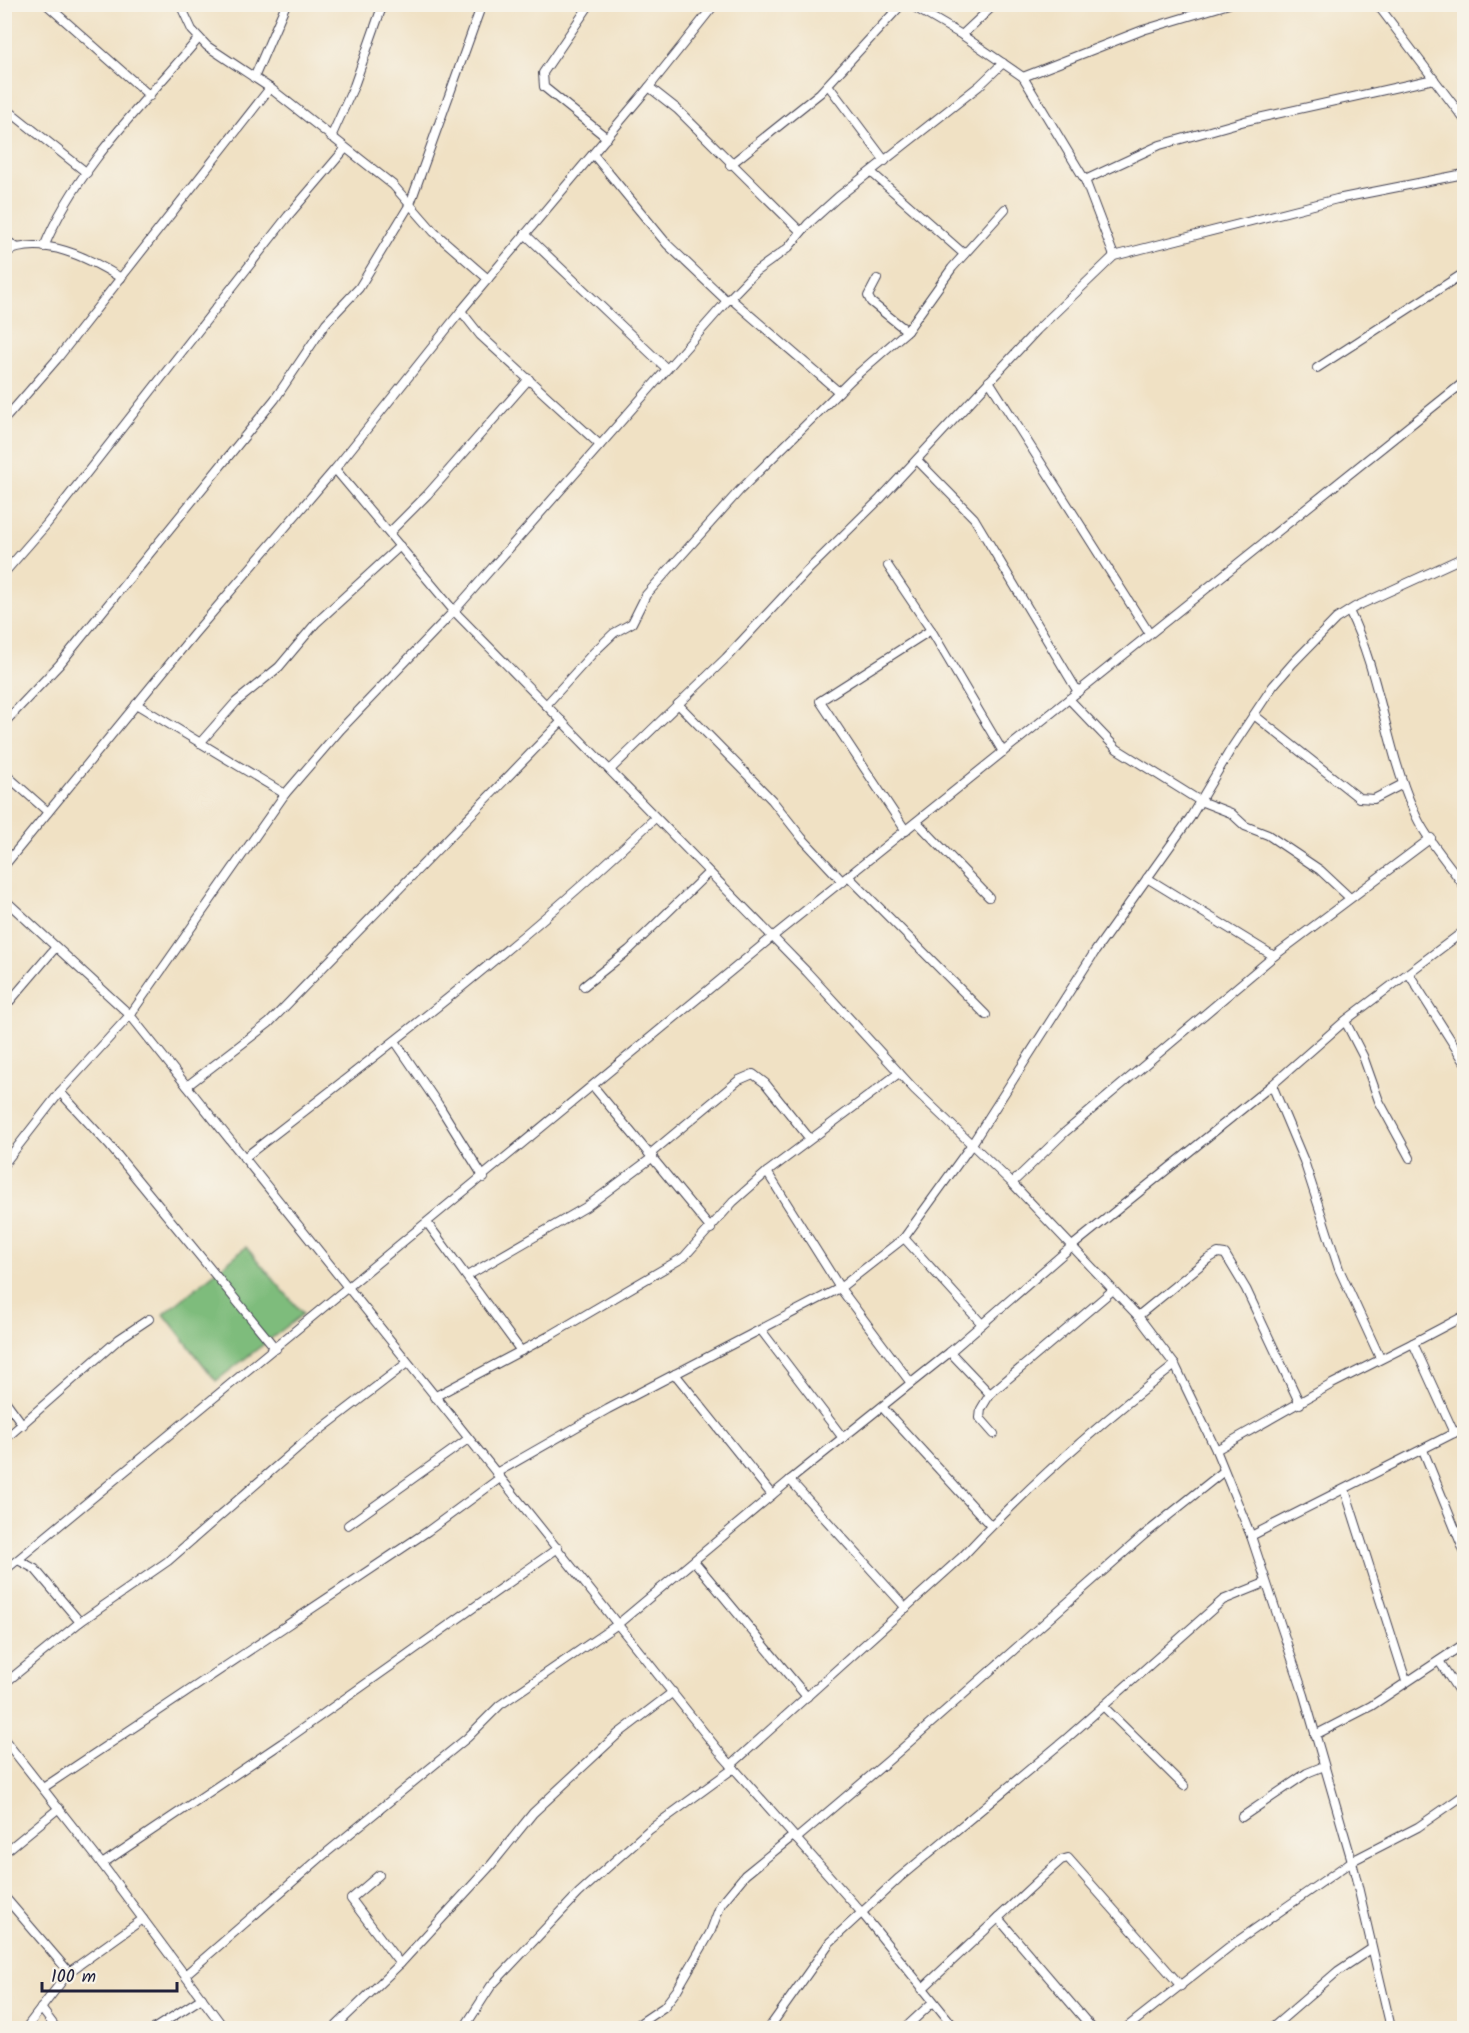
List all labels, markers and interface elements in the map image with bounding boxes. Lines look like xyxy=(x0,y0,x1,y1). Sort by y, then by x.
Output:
scale bar xyxy=(42,1955,177,1993)
text: 100 m xyxy=(51,1963,96,1992)

